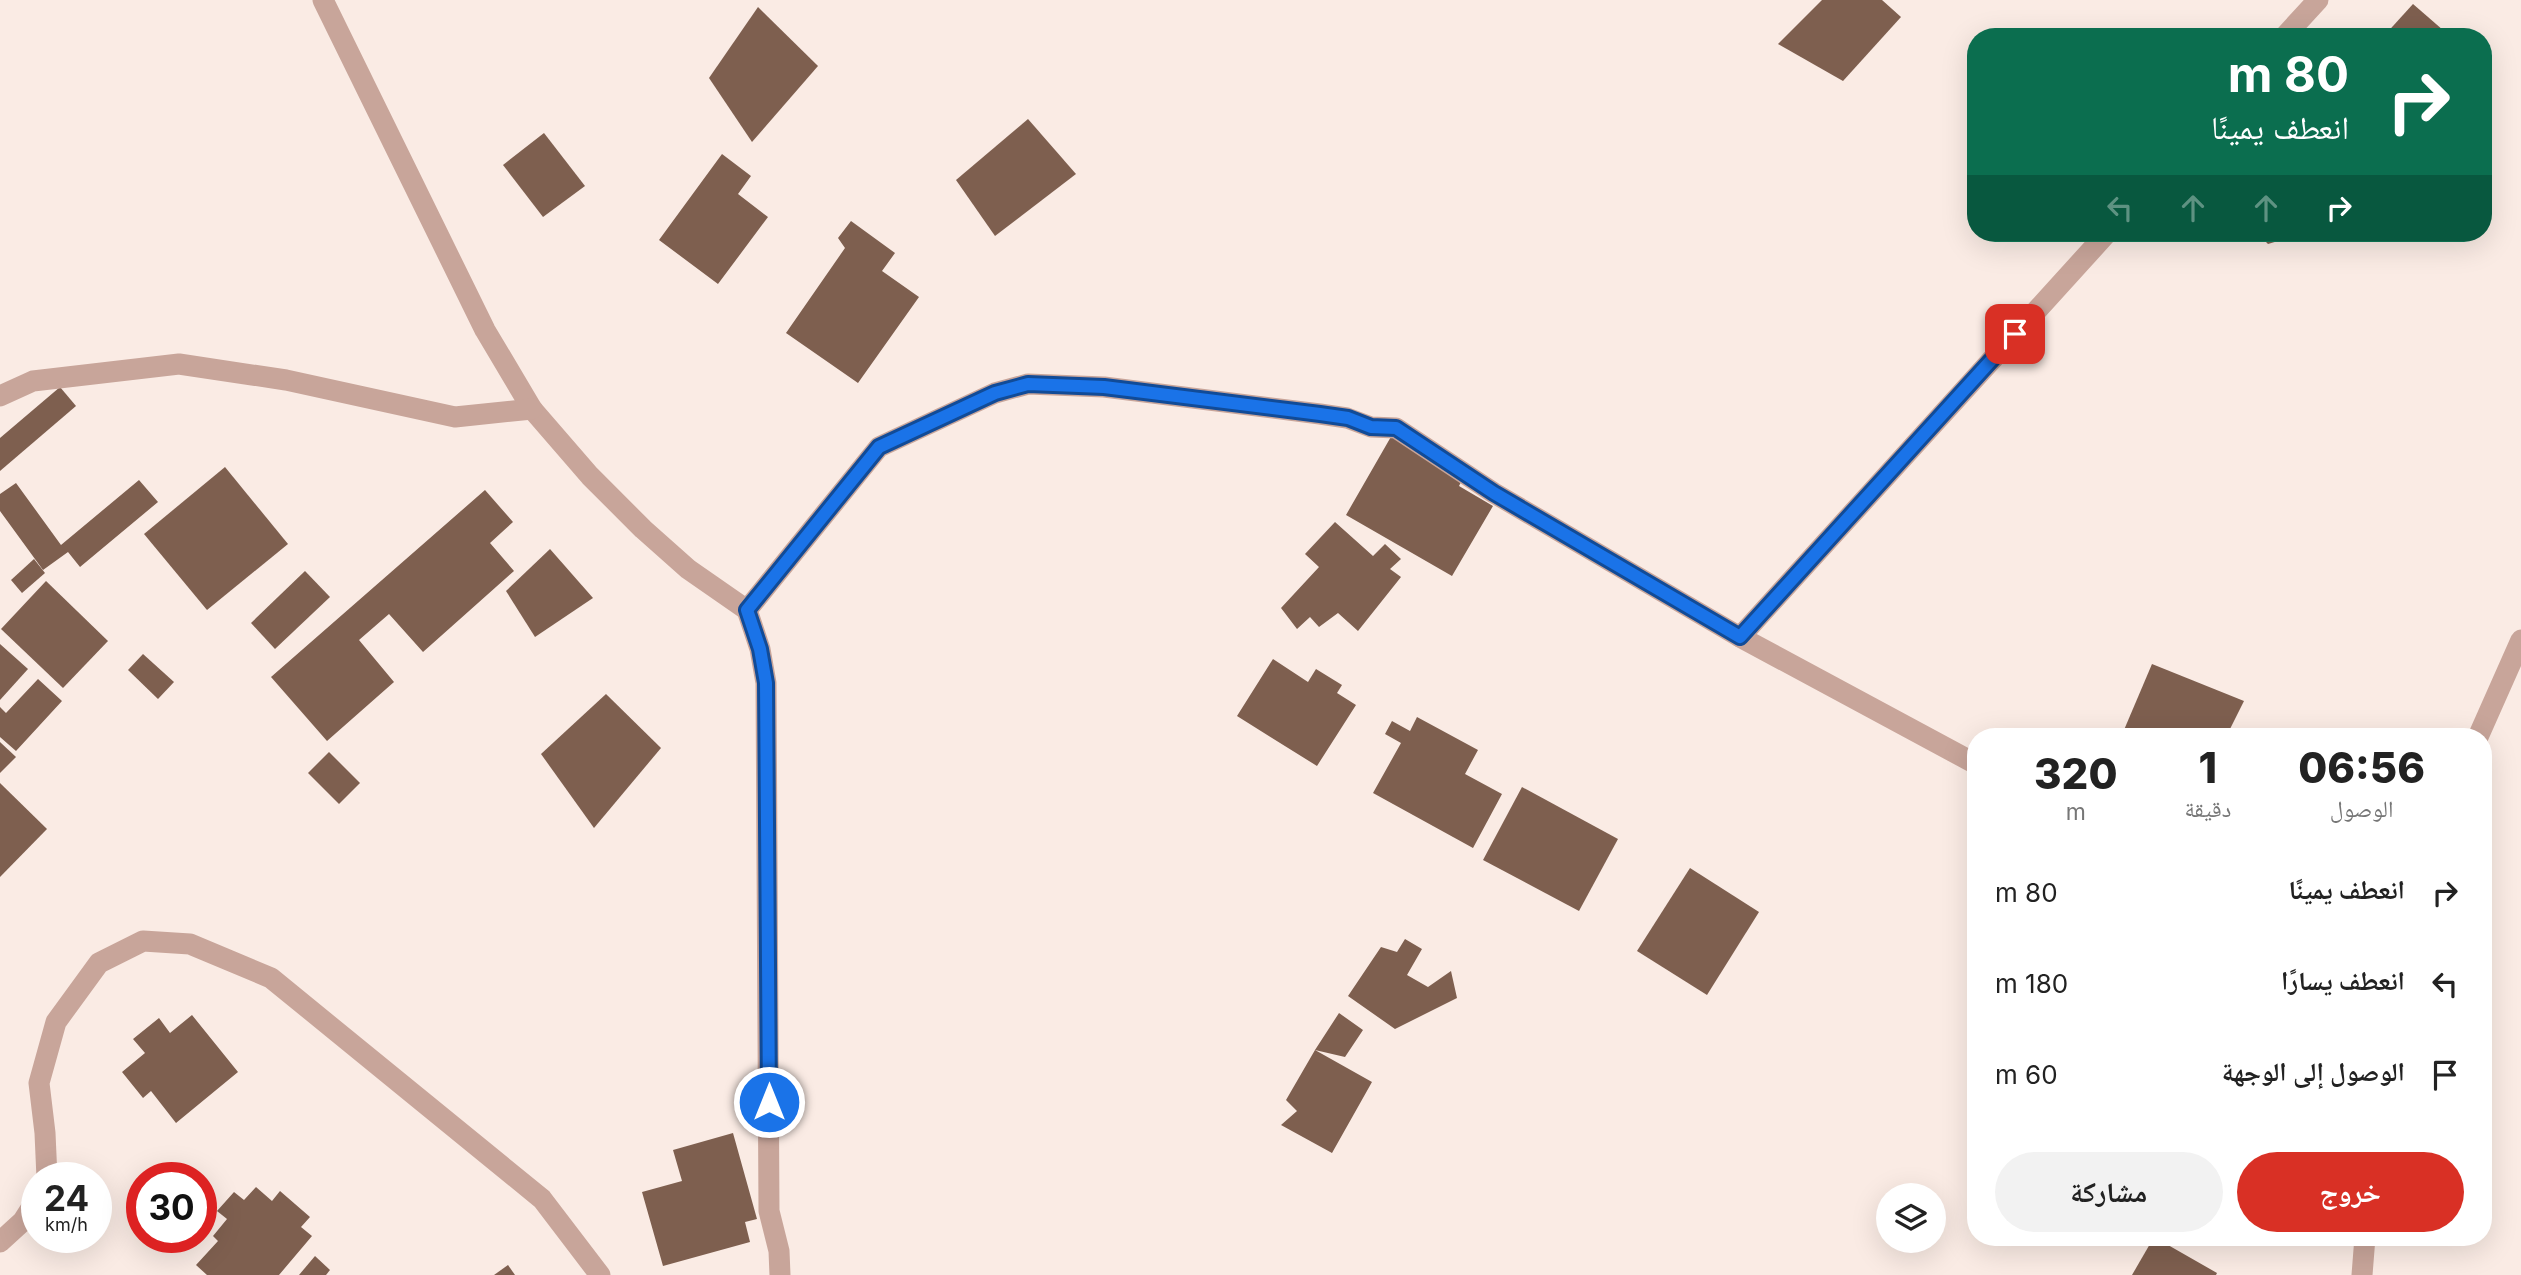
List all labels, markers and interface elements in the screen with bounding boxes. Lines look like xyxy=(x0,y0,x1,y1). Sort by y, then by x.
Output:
text: 80 m xyxy=(2228,45,2349,104)
icon: right xyxy=(2373,56,2464,147)
text: انعطف يمينًا xyxy=(2211,108,2349,147)
icon: left xyxy=(2101,189,2139,227)
icon: ahead xyxy=(2174,189,2212,227)
icon: ahead xyxy=(2247,189,2285,227)
icon: right xyxy=(2320,189,2358,227)
pin xyxy=(1985,304,2045,364)
icon: arrive xyxy=(1996,315,2034,353)
text: 1 xyxy=(2199,742,2217,793)
text: 06:56 xyxy=(2298,742,2425,793)
text: 320 xyxy=(2034,748,2117,799)
text: دقيقة xyxy=(2184,795,2231,823)
text: الوصول xyxy=(2330,795,2393,823)
text: m xyxy=(2066,798,2086,826)
text: انعطف يمينًا xyxy=(2289,874,2405,905)
icon: right xyxy=(2426,874,2464,912)
text: 80 m xyxy=(1995,877,2058,908)
text: انعطف يسارًا xyxy=(2281,965,2405,996)
icon: left xyxy=(2426,965,2464,1003)
text: 180 m xyxy=(1995,968,2068,999)
text: الوصول إلى الوجهة xyxy=(2222,1056,2405,1087)
icon: arrive xyxy=(2426,1056,2464,1094)
text: 60 m xyxy=(1995,1059,2058,1090)
position arrow xyxy=(732,1065,806,1139)
button: مشاركة xyxy=(1995,1152,2223,1232)
button: خروج xyxy=(2237,1152,2464,1232)
speed limit sign: 30 xyxy=(126,1162,217,1253)
text: 24 xyxy=(44,1177,89,1219)
map controls xyxy=(1876,1183,1946,1253)
button: layers xyxy=(1876,1183,1946,1253)
text: km/h xyxy=(45,1214,88,1235)

